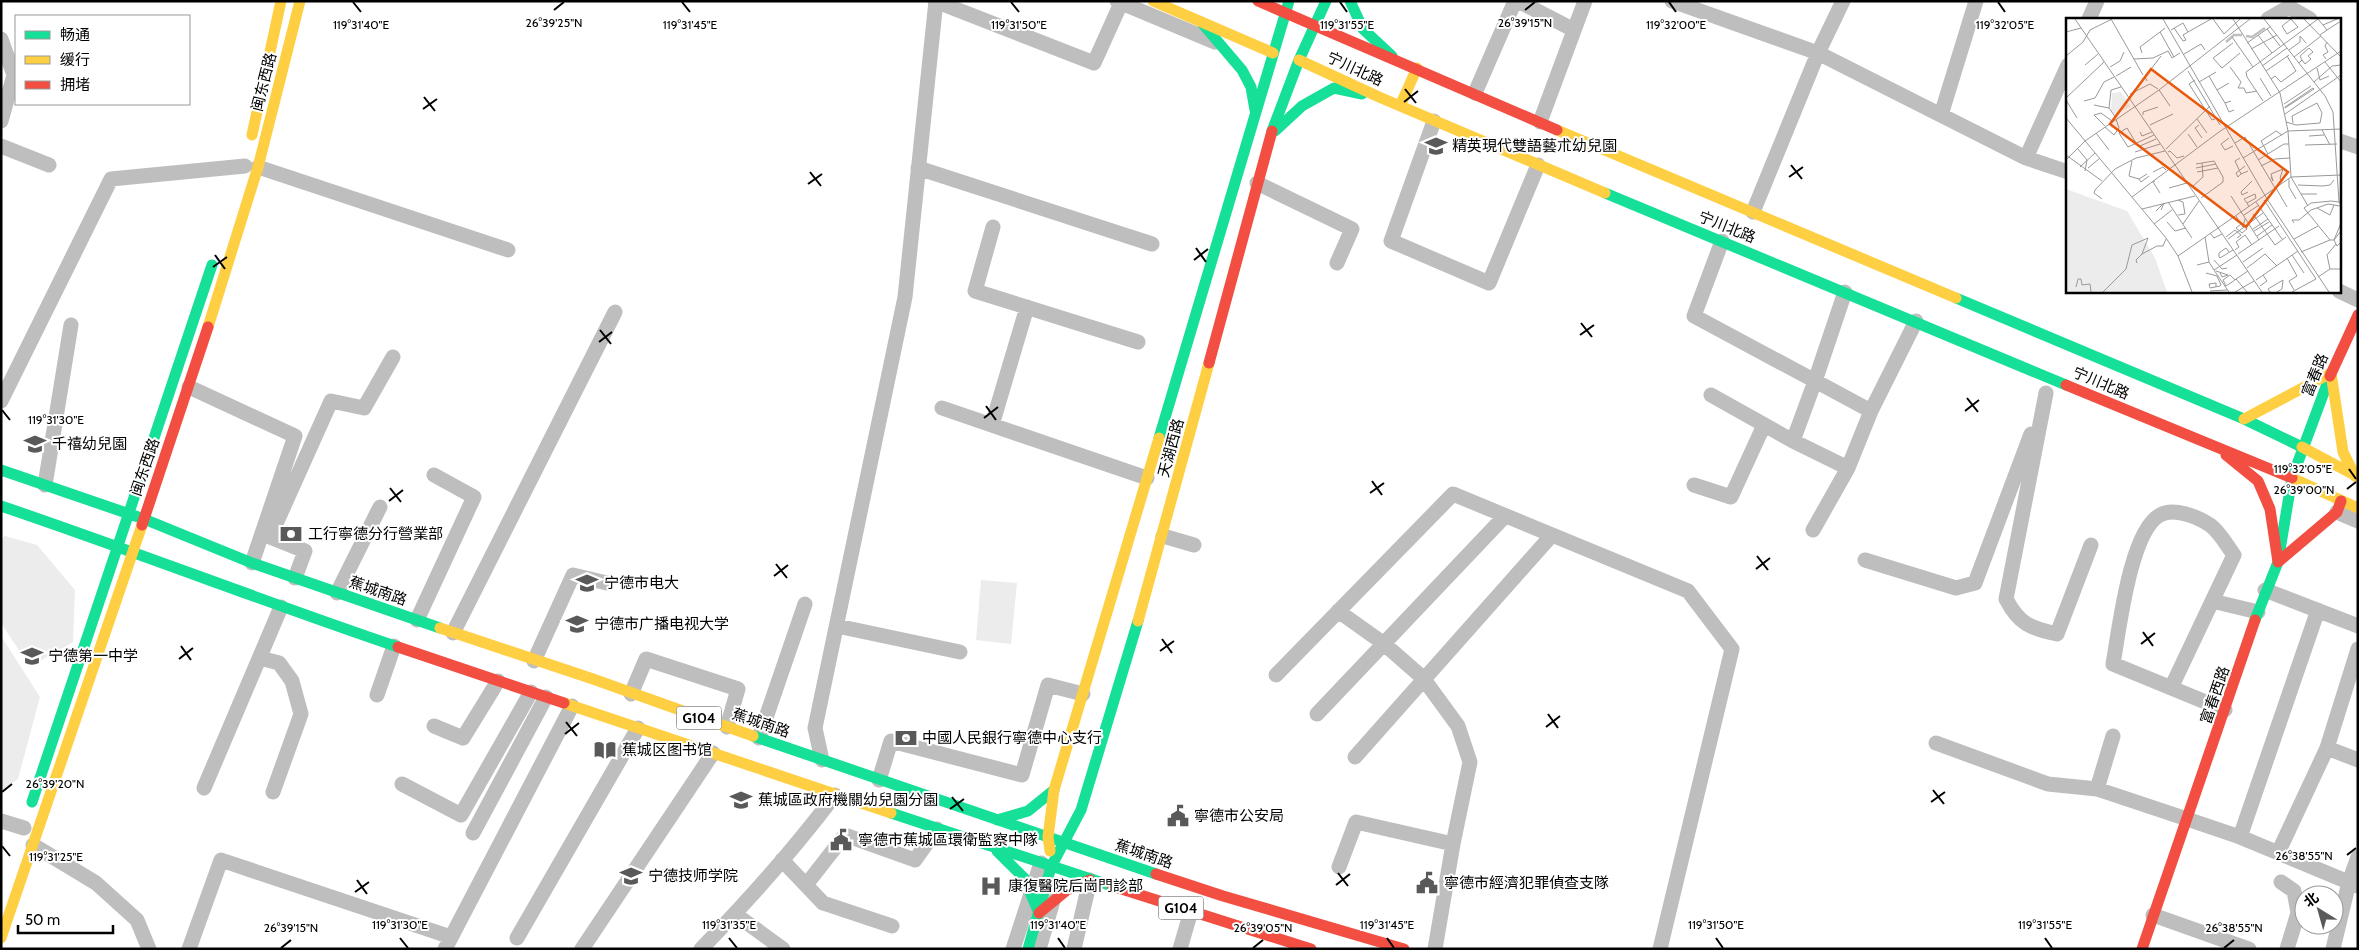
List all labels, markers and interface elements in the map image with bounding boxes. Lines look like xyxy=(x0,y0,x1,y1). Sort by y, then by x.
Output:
legend xyxy=(15,15,190,105)
text: 26°39'25"N xyxy=(526,15,582,30)
text: 26°39'15"N xyxy=(1498,15,1552,30)
text: 119°31'40"E xyxy=(333,17,389,32)
text: 119°31'45"E xyxy=(663,17,718,32)
text: 119°31'50"E xyxy=(991,17,1047,32)
text: 119°31'55"E xyxy=(1320,17,1374,32)
text: 119°32'00"E xyxy=(1646,17,1706,32)
text: 119°32'05"E xyxy=(1976,17,2035,32)
inset map xyxy=(2066,18,2342,292)
text: 畅通 xyxy=(60,26,90,44)
street label: 宁川北路 xyxy=(1324,48,1386,90)
text: 缓行 xyxy=(60,51,90,69)
street label: 闽东西路 xyxy=(248,51,280,113)
text: 拥堵 xyxy=(60,76,90,94)
school or university icon: 精英現代雙語藝朮幼兒園 xyxy=(1423,133,1449,159)
place label: 精英現代雙語藝朮幼兒園 xyxy=(1452,137,1617,155)
street label: 宁川北路 xyxy=(1696,207,1758,247)
street label: 富春路 xyxy=(2298,351,2332,399)
street label: 宁川北路 xyxy=(2070,363,2132,403)
text: 119°31'30"E xyxy=(28,412,84,427)
street label: 天湖西路 xyxy=(1155,417,1187,479)
school or university icon: 千禧幼兒園 xyxy=(22,431,48,457)
place label: 千禧幼兒園 xyxy=(52,435,127,453)
street label: 闽东西路 xyxy=(127,436,163,498)
text: 119°32'05"E xyxy=(2274,461,2333,476)
text: 26°39'00"N xyxy=(2274,482,2334,497)
bank icon: 工行寧德分行營業部 xyxy=(278,521,304,547)
place label: 工行寧德分行營業部 xyxy=(308,525,443,543)
school or university icon: 宁德市电大 xyxy=(574,570,600,596)
street label: 蕉城南路 xyxy=(347,573,409,609)
place label: 宁德市电大 xyxy=(604,574,679,592)
school or university icon: 宁德市广播电视大学 xyxy=(564,611,590,637)
place label: 宁德市广播电视大学 xyxy=(594,615,729,633)
school or university icon: 宁德第一中学 xyxy=(19,643,45,669)
place label: 宁德第一中学 xyxy=(48,647,138,665)
street label: 富春西路 xyxy=(2197,664,2233,726)
street label: 蕉城南路 xyxy=(730,705,792,741)
road number: G104 xyxy=(676,706,722,730)
bank icon: 中國人民銀行寧德中心支行 xyxy=(893,725,919,751)
place label: 中國人民銀行寧德中心支行 xyxy=(922,729,1102,747)
library icon: 蕉城区图书馆 xyxy=(592,737,618,763)
place label: 蕉城区图书馆 xyxy=(622,741,712,759)
text: 26°39'20"N xyxy=(26,776,84,791)
school or university icon: 蕉城區政府機關幼兒園分園 xyxy=(728,787,754,813)
place label: 蕉城區政府機關幼兒園分園 xyxy=(758,791,938,809)
public building icon: 寧德市公安局 xyxy=(1165,803,1191,829)
place label: 寧德市公安局 xyxy=(1194,807,1284,825)
public building icon: 寧德市蕉城區環衛監察中隊 xyxy=(828,827,854,853)
place label: 寧德市蕉城區環衛監察中隊 xyxy=(858,831,1038,849)
street label: 蕉城南路 xyxy=(1113,836,1175,872)
text: 26°38'55"N xyxy=(2275,848,2333,863)
text: 119°31'25"E xyxy=(29,849,83,864)
school or university icon: 宁德技师学院 xyxy=(618,863,644,889)
place label: 宁德技师学院 xyxy=(648,867,738,885)
public building icon: 寧德市經濟犯罪偵查支隊 xyxy=(1414,870,1440,896)
hospital icon: 康復醫院后崗門診部 xyxy=(978,873,1004,899)
place label: 寧德市經濟犯罪偵查支隊 xyxy=(1444,874,1609,892)
place label: 康復醫院后崗門診部 xyxy=(1008,877,1143,895)
north arrow xyxy=(2294,885,2344,935)
text: 北 xyxy=(2300,888,2322,911)
road number: G104 xyxy=(1158,896,1204,920)
scale bar xyxy=(18,902,112,934)
text: 50 m xyxy=(25,911,60,929)
text: 119°31'30"E xyxy=(372,917,428,932)
text: 119°31'35"E xyxy=(702,917,756,932)
text: 119°31'40"E xyxy=(1030,917,1086,932)
text: 119°31'45"E xyxy=(1360,917,1415,932)
text: 119°31'50"E xyxy=(1688,917,1744,932)
text: 119°31'55"E xyxy=(2018,917,2072,932)
text: 26°39'15"N xyxy=(264,920,318,935)
text: 26°39'05"N xyxy=(1233,920,1293,935)
text: 26°38'55"N xyxy=(2205,920,2263,935)

